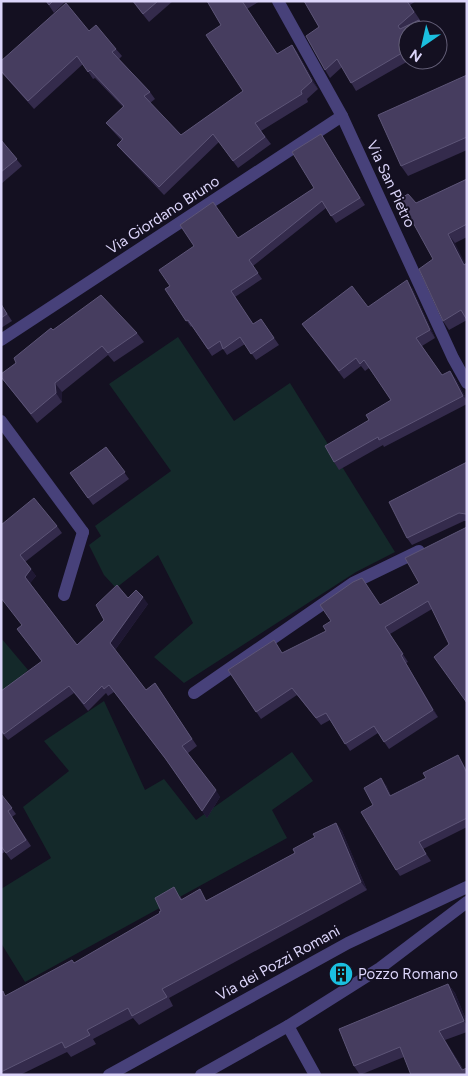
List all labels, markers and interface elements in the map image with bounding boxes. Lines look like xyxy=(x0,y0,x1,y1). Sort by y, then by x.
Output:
north arrow xyxy=(398,20,448,70)
text: N xyxy=(407,45,425,65)
street label: Via San Pietro xyxy=(363,138,419,231)
street label: Via Giordano Bruno xyxy=(103,172,223,258)
street label: Via dei Pozzi Romani xyxy=(213,921,343,1005)
building icon: Pozzo Romano xyxy=(328,961,354,987)
place label: Pozzo Romano xyxy=(358,965,458,983)

